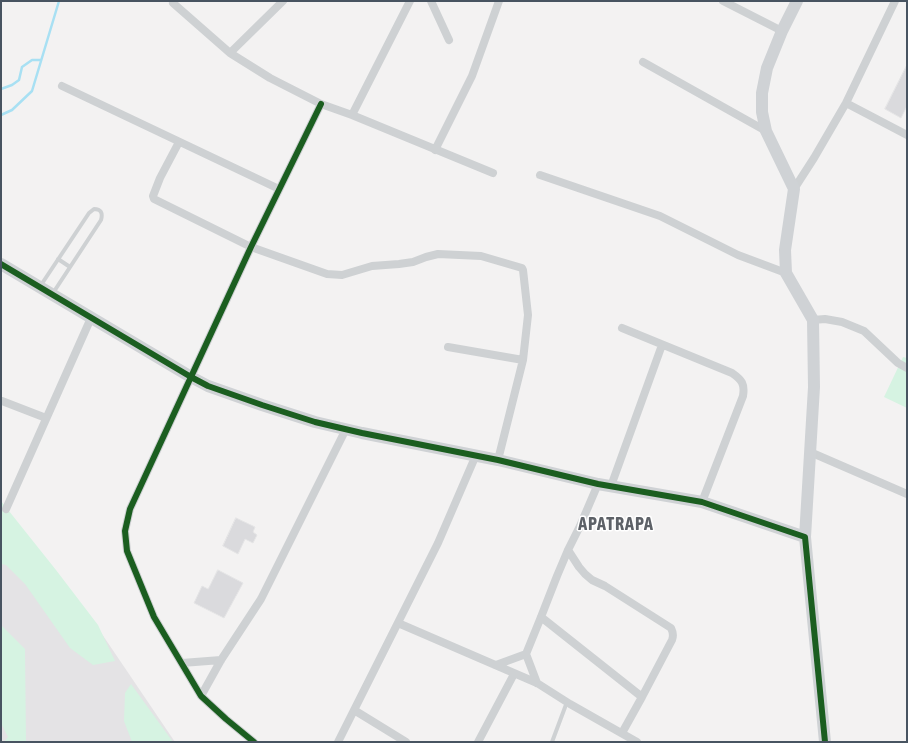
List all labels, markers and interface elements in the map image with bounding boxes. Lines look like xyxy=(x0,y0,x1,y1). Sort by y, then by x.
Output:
district label: APATRAPA xyxy=(578,513,654,535)

